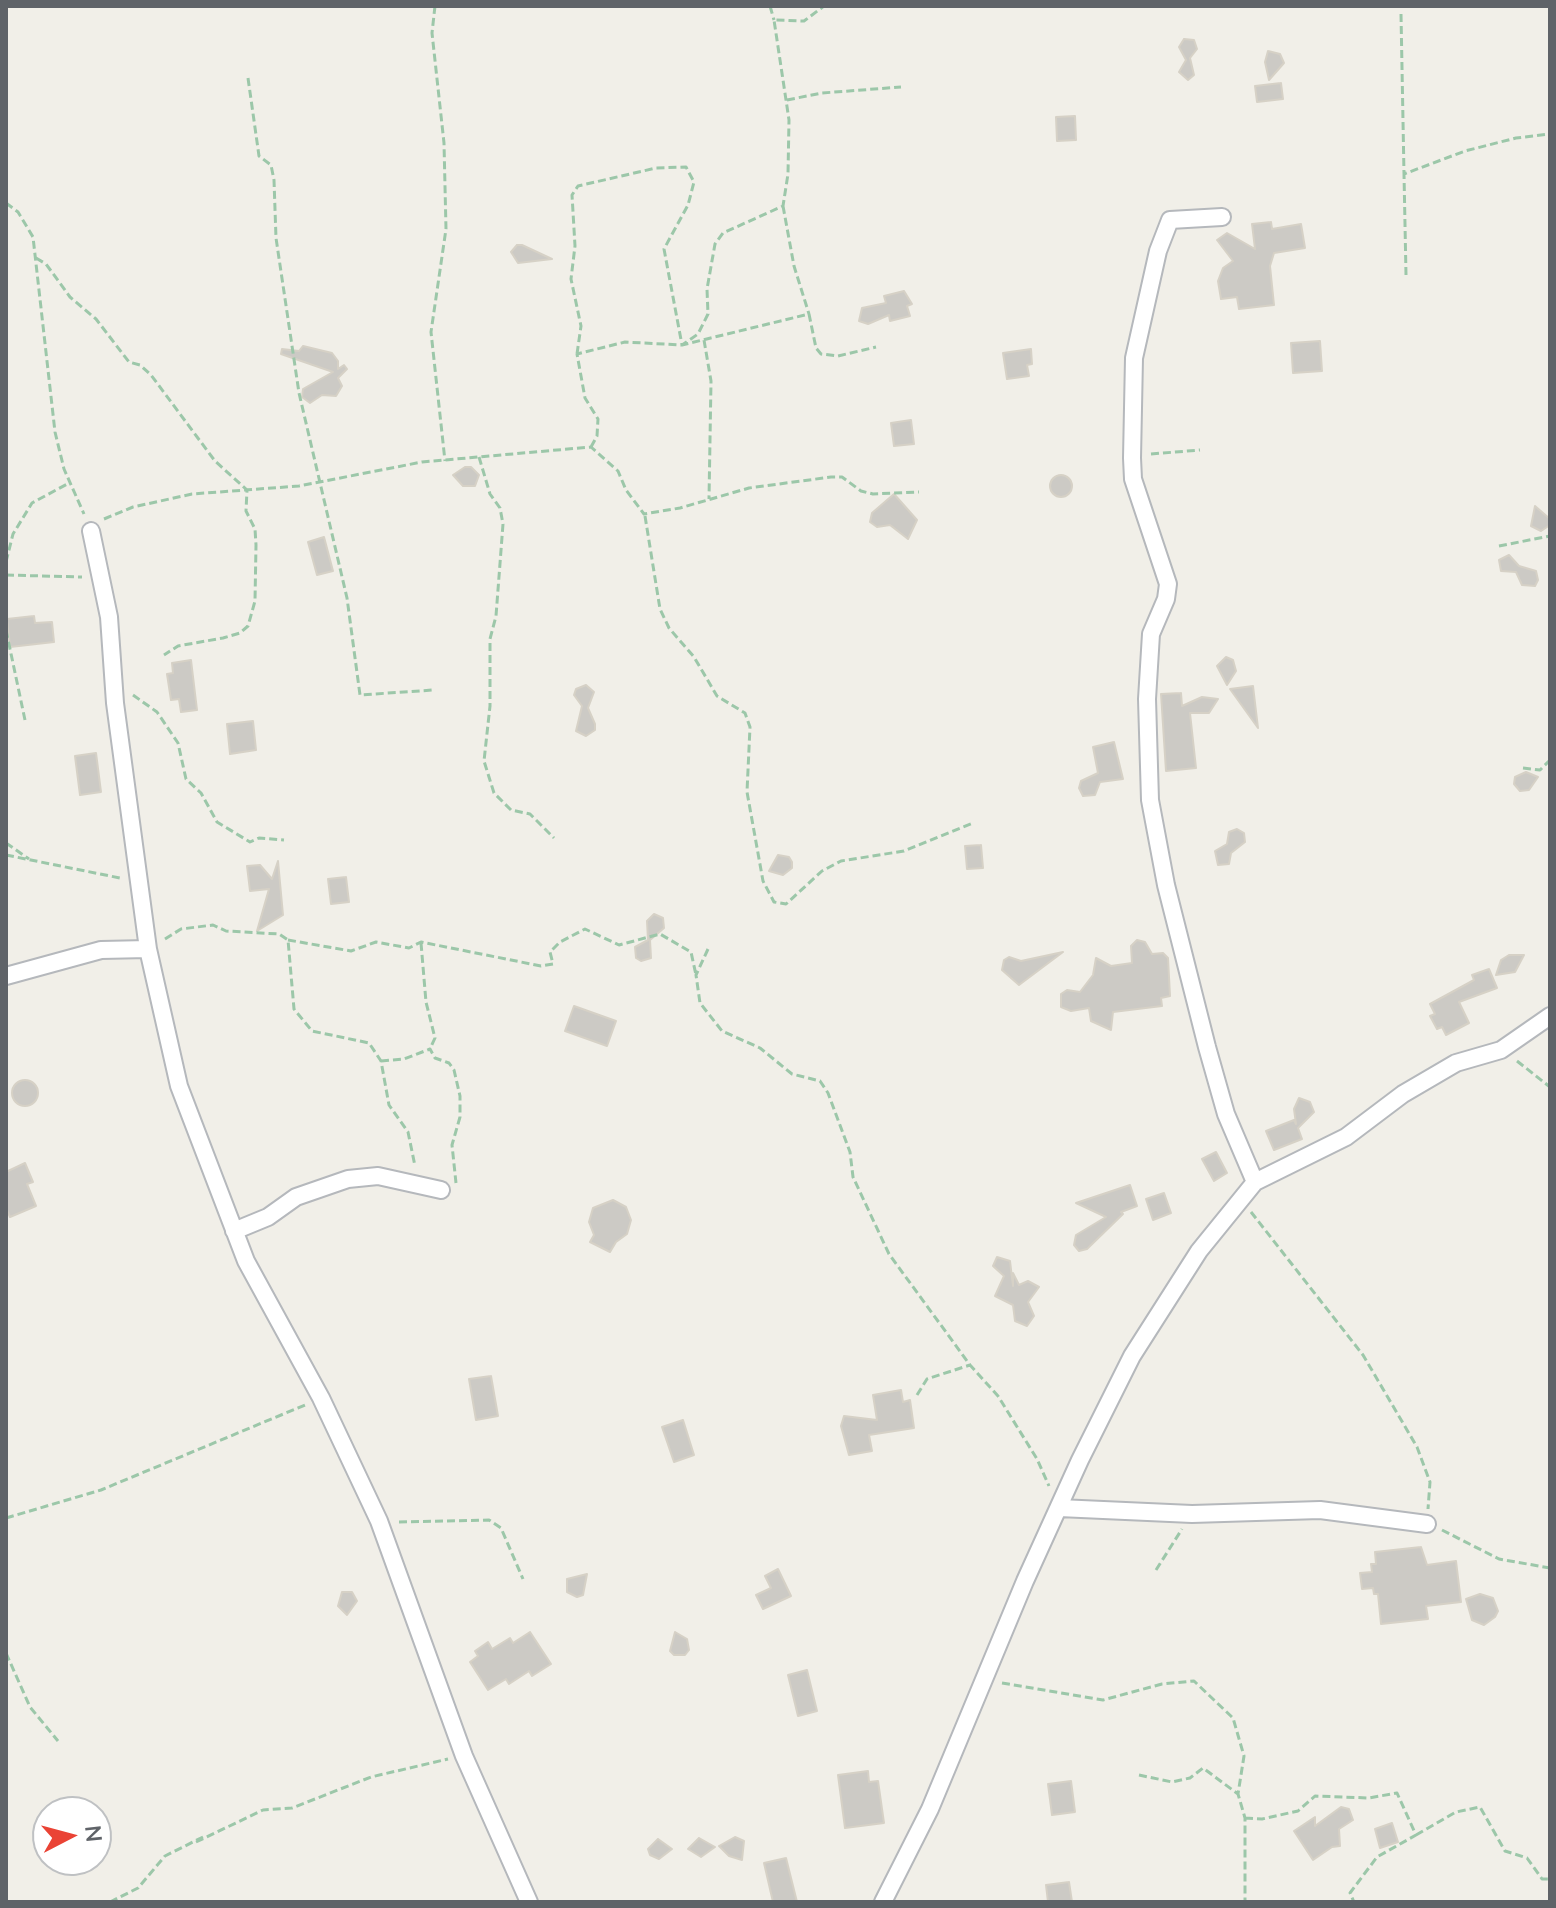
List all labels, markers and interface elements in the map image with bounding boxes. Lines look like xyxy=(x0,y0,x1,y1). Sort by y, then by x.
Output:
north arrow xyxy=(32,1796,112,1876)
text: N xyxy=(79,1824,109,1843)

